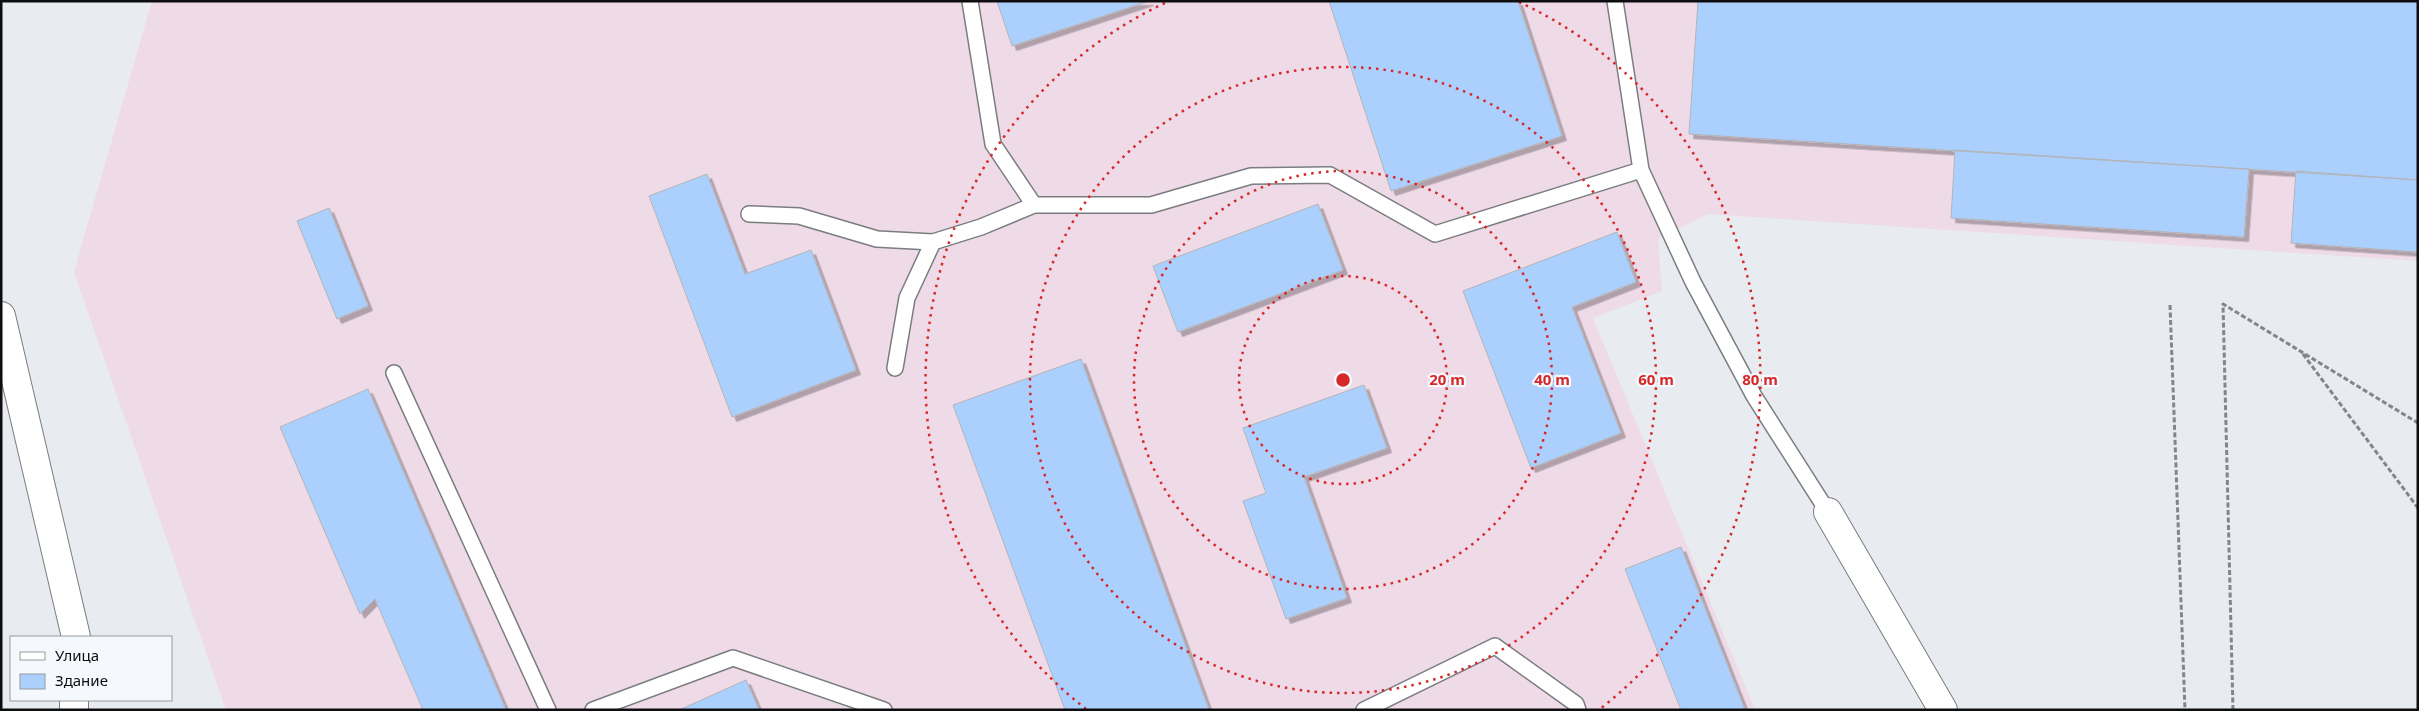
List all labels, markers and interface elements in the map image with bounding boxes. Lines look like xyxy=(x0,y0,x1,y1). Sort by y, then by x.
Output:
text: 20 m xyxy=(1429,369,1465,389)
text: 40 m xyxy=(1534,369,1570,389)
text: 60 m xyxy=(1638,369,1674,389)
text: 80 m xyxy=(1742,369,1778,389)
centre of rings xyxy=(1334,371,1352,389)
legend xyxy=(10,636,172,701)
text: Улица xyxy=(55,645,99,665)
text: Здание xyxy=(55,670,108,690)

